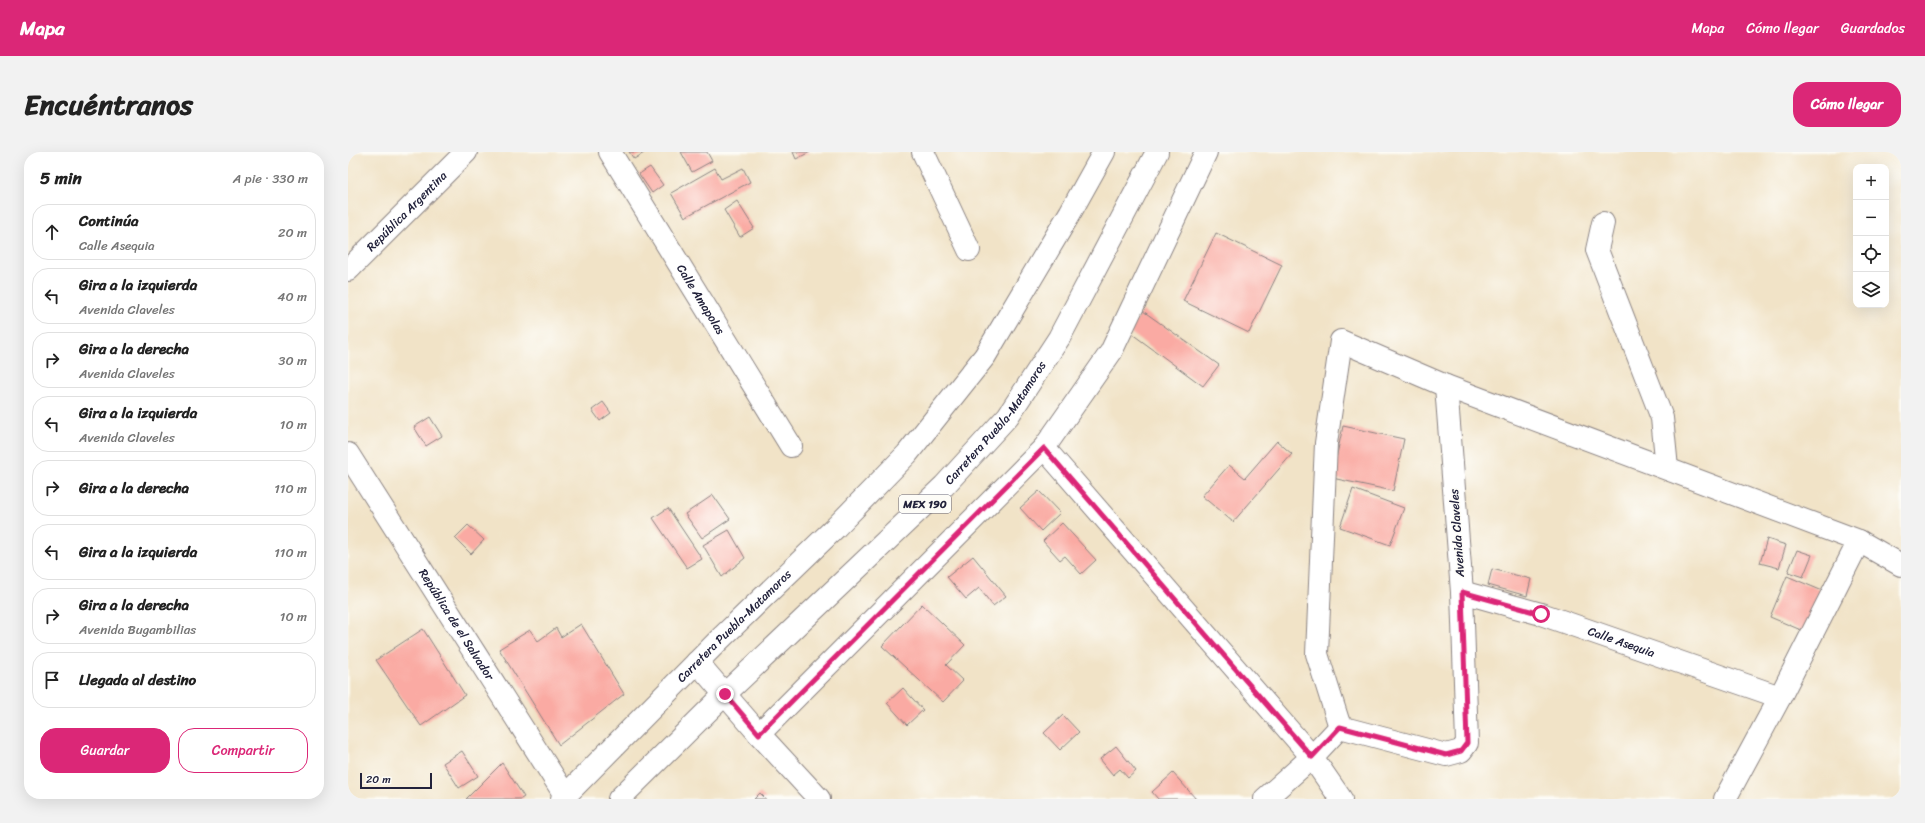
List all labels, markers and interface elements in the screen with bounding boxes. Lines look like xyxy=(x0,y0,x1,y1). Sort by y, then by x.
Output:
text: Mapa xyxy=(20,12,65,45)
text: Mapa xyxy=(1691,16,1724,41)
text: Cómo llegar xyxy=(1746,16,1819,41)
text: Guardados xyxy=(1841,16,1905,41)
text: Encuéntranos xyxy=(24,80,193,129)
button: Cómo llegar xyxy=(1793,82,1901,127)
text: 5 min xyxy=(40,163,82,193)
map controls xyxy=(1853,164,1889,308)
button: + xyxy=(1853,164,1889,200)
street label: República Argentina xyxy=(361,166,452,257)
text: A pie · 330 m xyxy=(233,167,308,190)
button: − xyxy=(1853,200,1889,236)
text: Continúa xyxy=(79,208,138,234)
icon: ahead xyxy=(41,221,63,243)
text: 20 m xyxy=(278,221,307,244)
text: Calle Asequia xyxy=(79,234,155,257)
button: locate xyxy=(1853,236,1889,272)
street label: Calle Amapolas xyxy=(670,260,731,339)
text: Gira a la izquierda xyxy=(79,272,197,298)
button: layers xyxy=(1853,272,1889,308)
icon: left xyxy=(41,285,63,307)
text: 40 m xyxy=(277,285,307,308)
text: Avenida Claveles xyxy=(79,298,175,321)
text: Gira a la derecha xyxy=(79,336,189,362)
icon: right xyxy=(41,349,63,371)
text: 30 m xyxy=(278,349,307,372)
street label: Carretera Puebla-Matamoros xyxy=(939,356,1053,490)
text: Avenida Claveles xyxy=(79,362,175,385)
text: Gira a la izquierda xyxy=(79,400,197,426)
icon: left xyxy=(41,413,63,435)
text: 10 m xyxy=(280,413,307,436)
text: Avenida Claveles xyxy=(79,426,175,449)
text: Gira a la derecha xyxy=(79,475,189,501)
icon: right xyxy=(41,477,63,499)
text: 110 m xyxy=(274,477,307,500)
street label: Avenida Claveles xyxy=(1443,488,1471,579)
road number: MEX 190 xyxy=(899,495,951,513)
text: Gira a la izquierda xyxy=(79,539,197,565)
icon: left xyxy=(41,541,63,563)
text: 110 m xyxy=(274,541,307,564)
street label: República de el Salvador xyxy=(413,564,501,686)
street label: Carretera Puebla-Matamoros xyxy=(671,564,797,688)
text: Gira a la derecha xyxy=(79,592,189,618)
icon: right xyxy=(41,605,63,627)
text: 10 m xyxy=(280,605,307,628)
route start xyxy=(1532,605,1550,623)
text: Avenida Bugambilias xyxy=(79,618,196,641)
street label: Calle Asequia xyxy=(1585,620,1658,664)
text: Llegada al destino xyxy=(79,667,196,693)
icon: arrive xyxy=(41,669,63,691)
route end xyxy=(716,685,734,703)
button: Guardar xyxy=(40,728,170,773)
button: Compartir xyxy=(178,728,308,773)
text: 20 m xyxy=(366,770,391,789)
scale bar xyxy=(360,771,432,790)

